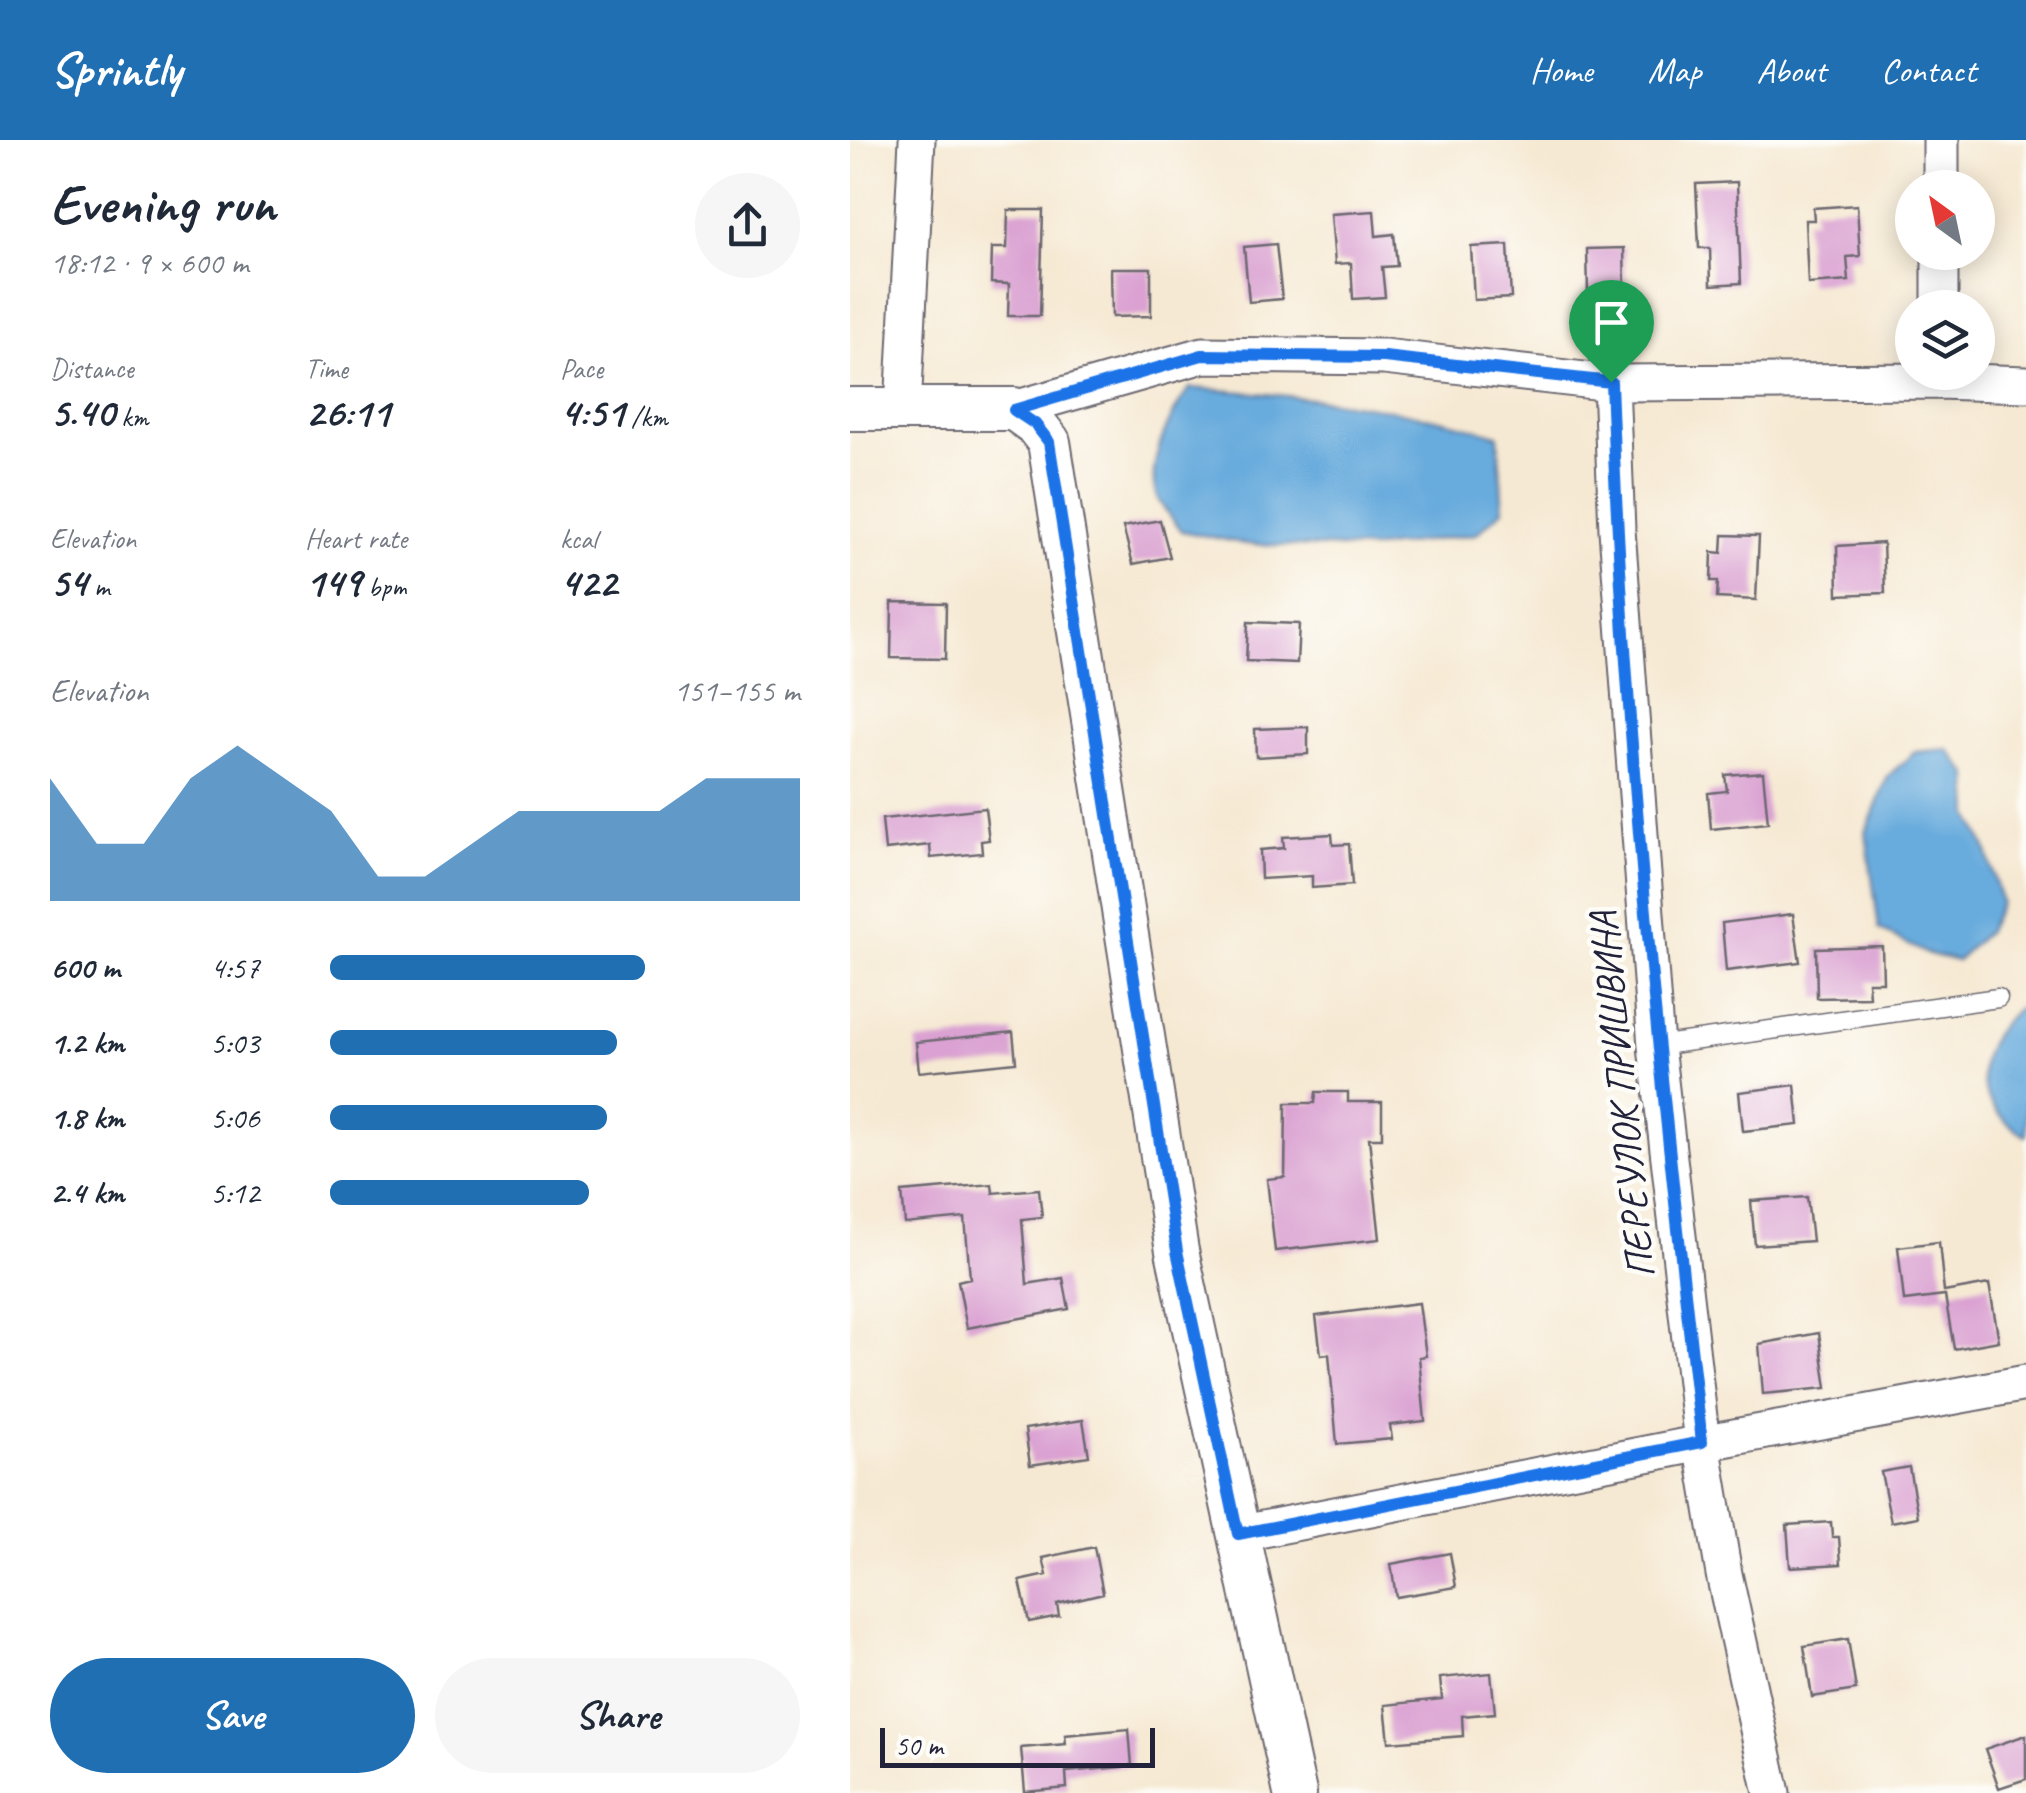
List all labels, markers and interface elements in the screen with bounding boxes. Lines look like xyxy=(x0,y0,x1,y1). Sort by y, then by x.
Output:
text: Sprintly xyxy=(50,40,181,100)
text: Home xyxy=(1530,48,1593,93)
text: Map xyxy=(1648,48,1701,93)
text: About xyxy=(1756,48,1826,93)
text: Contact xyxy=(1881,48,1976,93)
text: Evening run xyxy=(50,169,275,239)
north arrow xyxy=(1895,170,1995,270)
map controls xyxy=(1895,170,1995,390)
button: share xyxy=(695,173,800,278)
text: 18:12 · 9 × 600 m xyxy=(50,242,248,283)
pin xyxy=(1569,280,1654,383)
button: layers xyxy=(1895,290,1995,390)
icon: arrive xyxy=(1584,295,1639,350)
text: Distance xyxy=(50,351,134,386)
text: Time xyxy=(305,351,348,386)
text: Pace xyxy=(560,351,603,386)
text: 5.40 xyxy=(50,386,114,439)
text: 26:11 xyxy=(305,386,390,439)
text: 4:51 xyxy=(560,386,624,439)
text: km xyxy=(114,399,149,434)
text: /km xyxy=(624,399,668,434)
text: Elevation xyxy=(50,521,136,556)
text: Heart rate xyxy=(305,521,407,556)
text: kcal xyxy=(560,521,597,556)
text: 54 xyxy=(50,556,87,609)
text: 149 xyxy=(305,556,361,609)
text: 422 xyxy=(560,556,617,609)
text: m xyxy=(87,569,110,604)
text: bpm xyxy=(361,569,406,604)
text: Elevation xyxy=(50,670,148,711)
text: 151–155 m xyxy=(674,670,800,711)
street label: ПЕРЕУЛОК ПРИШВИНА xyxy=(1578,908,1666,1280)
text: 600 m xyxy=(50,947,120,988)
text: 4:57 xyxy=(210,947,260,988)
text: 1.2 km xyxy=(50,1022,124,1063)
text: 5:03 xyxy=(210,1022,260,1063)
text: 1.8 km xyxy=(50,1097,124,1138)
text: 5:06 xyxy=(210,1097,260,1138)
text: 2.4 km xyxy=(50,1172,124,1213)
text: 5:12 xyxy=(210,1172,260,1213)
button: Save xyxy=(50,1658,415,1773)
button: Share xyxy=(435,1658,800,1773)
scale bar xyxy=(880,1723,1155,1768)
text: 50 m xyxy=(895,1728,943,1763)

